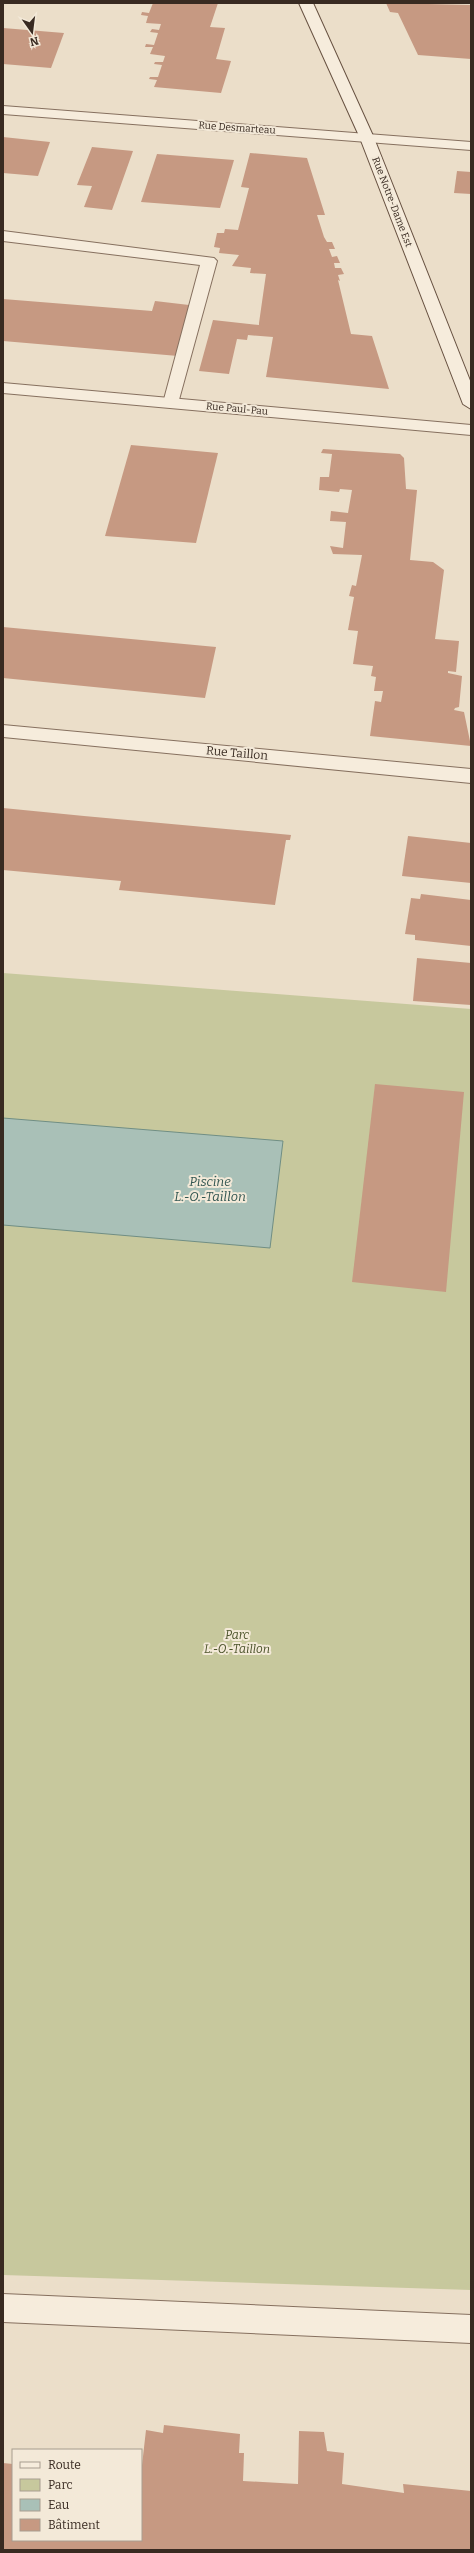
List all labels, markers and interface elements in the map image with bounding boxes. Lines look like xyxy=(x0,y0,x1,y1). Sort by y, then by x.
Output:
north arrow xyxy=(12,12,52,52)
text: N xyxy=(28,34,40,49)
street label: Rue Desmarteau xyxy=(198,119,276,137)
street label: Rue Notre-Dame Est xyxy=(369,155,415,249)
street label: Rue Paul-Pau xyxy=(205,400,269,418)
street label: Rue Taillon xyxy=(206,743,269,763)
water label: Piscine L.-O.-Taillon xyxy=(174,1174,246,1204)
park label: Parc L.-O.-Taillon xyxy=(204,1628,270,1656)
legend xyxy=(12,2449,142,2541)
text: Route xyxy=(48,2458,81,2472)
text: Parc xyxy=(48,2478,73,2492)
text: Eau xyxy=(48,2498,70,2512)
text: Bâtiment xyxy=(48,2518,101,2532)

